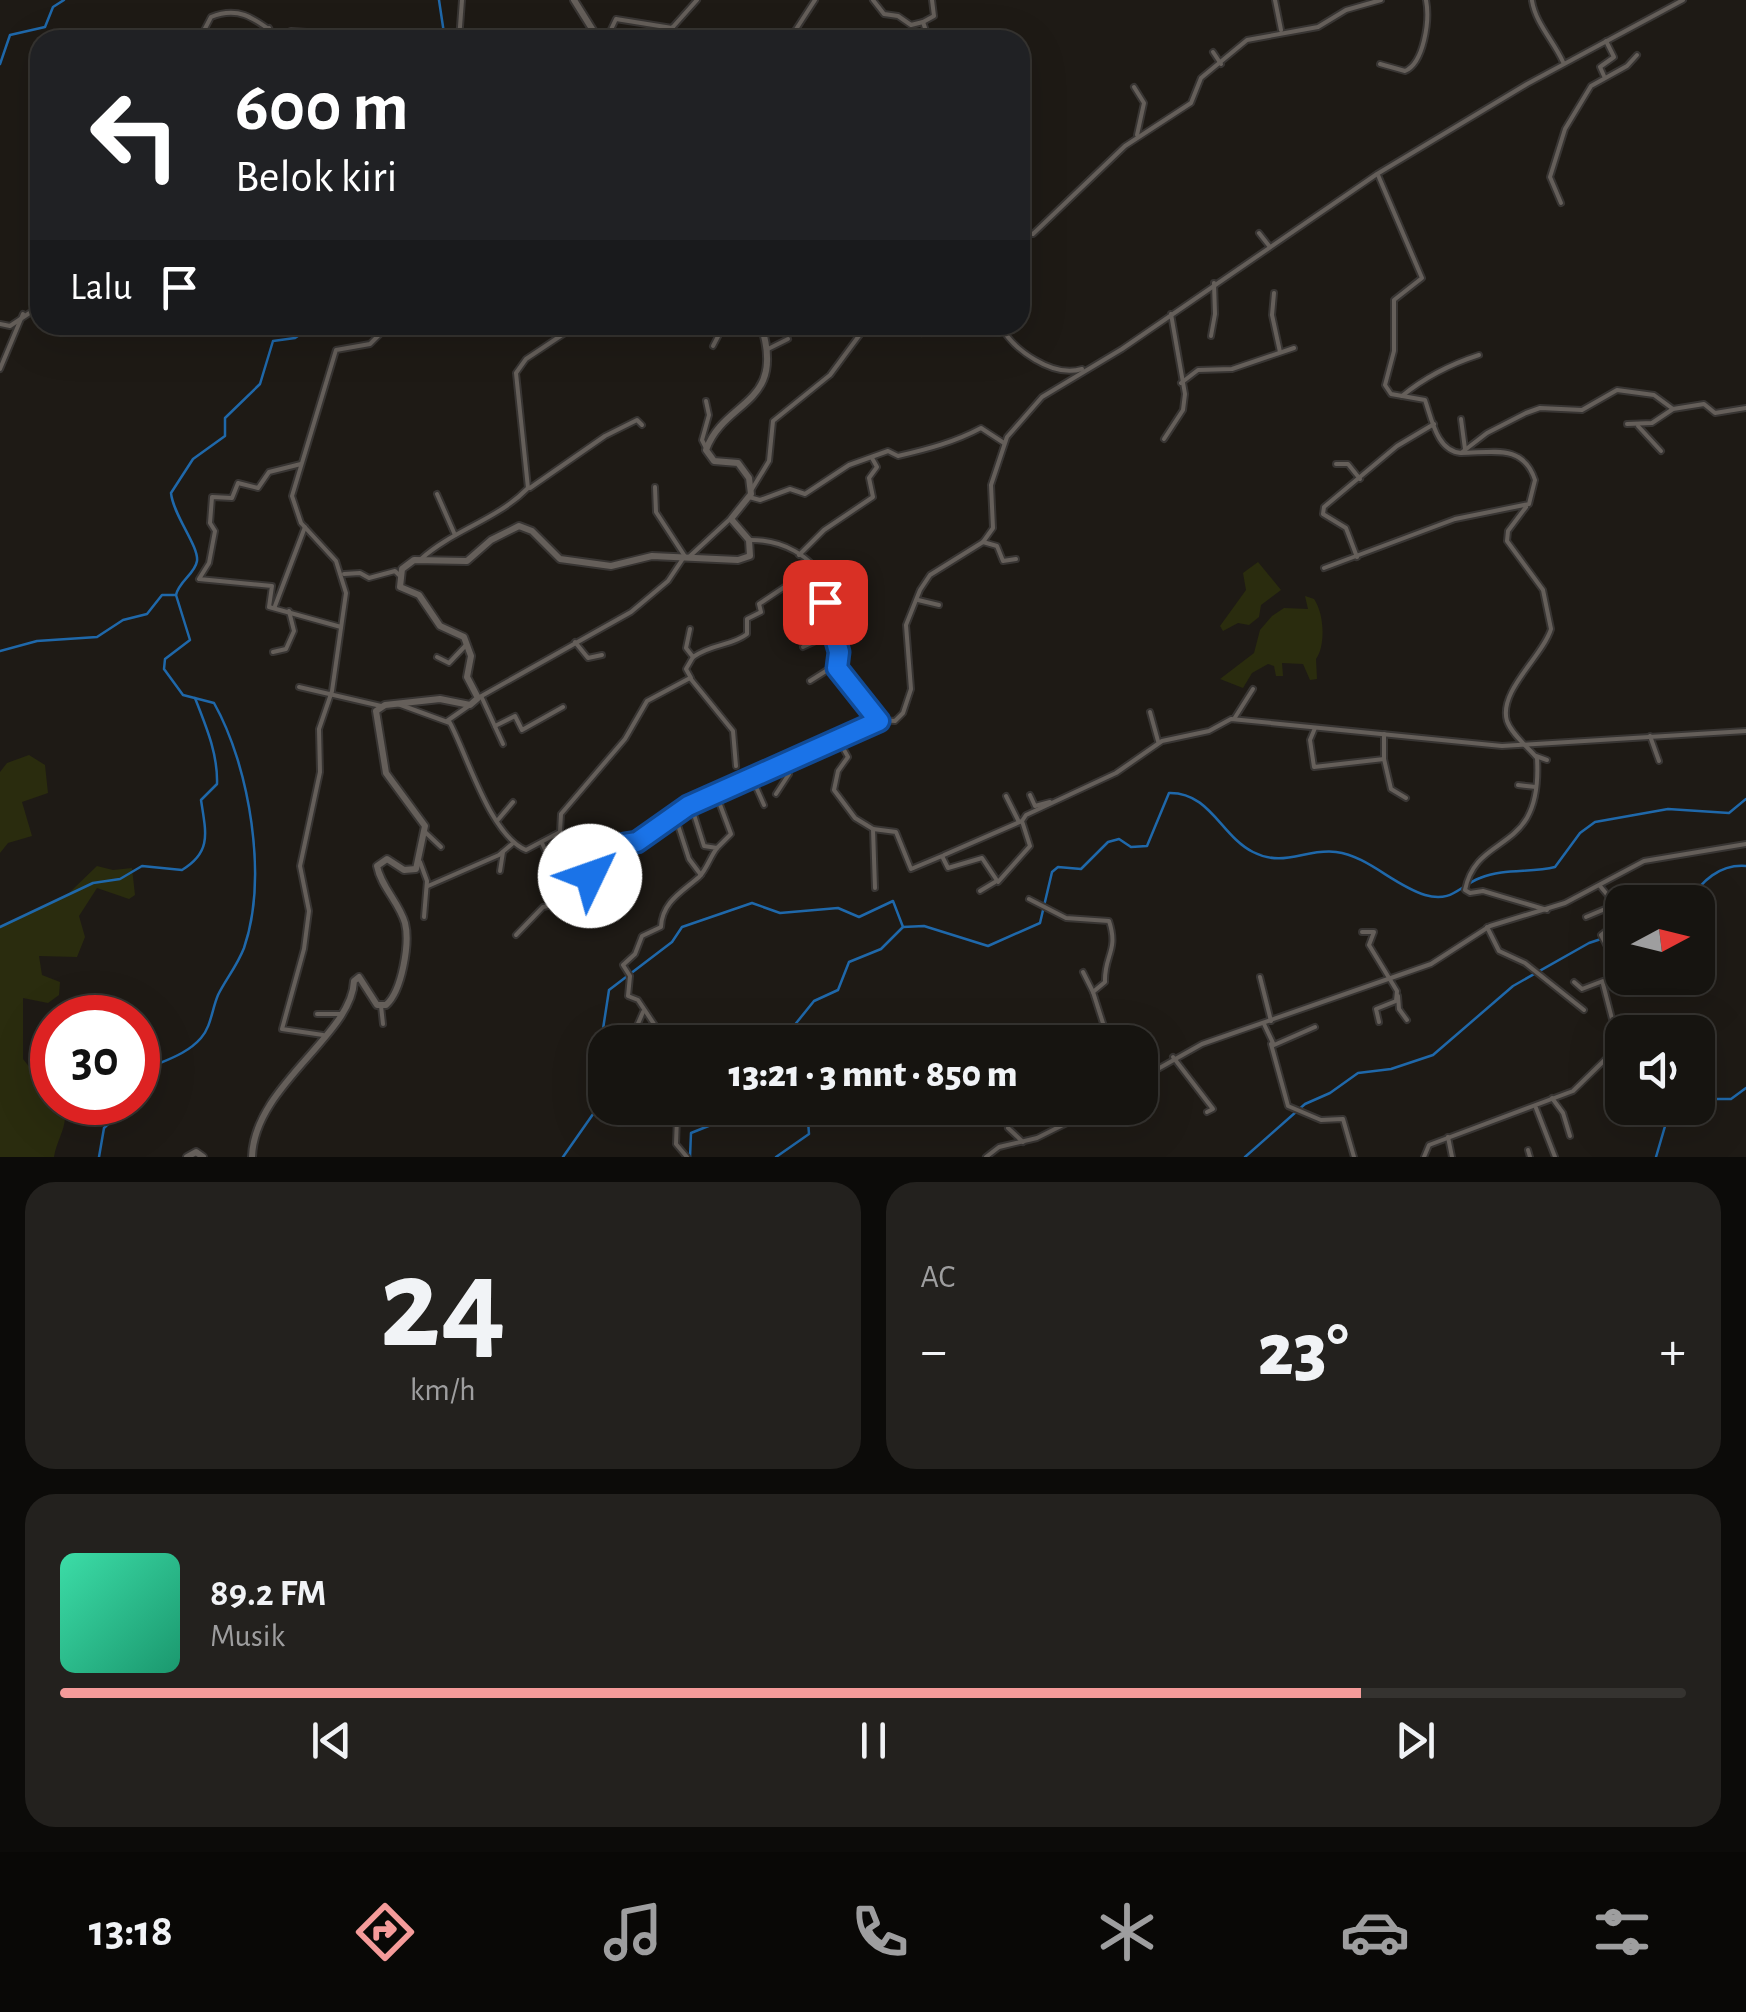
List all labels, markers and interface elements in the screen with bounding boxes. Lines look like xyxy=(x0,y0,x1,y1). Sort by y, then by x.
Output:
icon: left xyxy=(70,70,200,200)
text: 600 m xyxy=(235,73,409,143)
text: Belok kiri xyxy=(235,155,397,200)
icon: arrive xyxy=(152,260,207,315)
text: Lalu xyxy=(70,269,132,307)
pin xyxy=(783,560,868,645)
icon: arrive xyxy=(798,575,853,630)
position arrow xyxy=(538,824,642,928)
north arrow xyxy=(1605,885,1715,995)
map controls xyxy=(1605,885,1715,1125)
speed limit sign: 30 xyxy=(30,995,160,1125)
button: sound xyxy=(1605,1015,1715,1125)
text: 13:21 · 3 mnt · 850 m xyxy=(728,1056,1018,1094)
text: 24 xyxy=(379,1241,506,1371)
text: AC xyxy=(921,1261,955,1293)
text: 23° xyxy=(1258,1314,1349,1389)
text: − xyxy=(921,1324,947,1379)
text: + xyxy=(1660,1324,1686,1379)
text: km/h xyxy=(410,1374,476,1406)
text: 89.2 FM xyxy=(210,1575,327,1613)
text: Musik xyxy=(210,1620,285,1652)
icon: previous xyxy=(304,1713,359,1768)
icon: pause xyxy=(846,1713,901,1768)
icon: next xyxy=(1388,1713,1443,1768)
icon: directions xyxy=(350,1897,420,1967)
icon: music xyxy=(598,1897,668,1967)
icon: phone xyxy=(845,1897,915,1967)
icon: climate xyxy=(1092,1897,1162,1967)
icon: car xyxy=(1340,1897,1410,1967)
icon: filters xyxy=(1587,1897,1657,1967)
text: 13:18 xyxy=(89,1909,173,1954)

